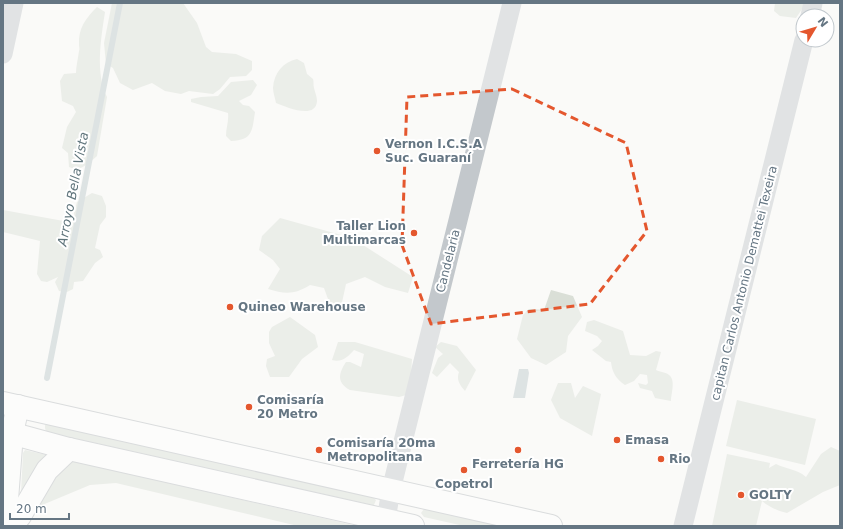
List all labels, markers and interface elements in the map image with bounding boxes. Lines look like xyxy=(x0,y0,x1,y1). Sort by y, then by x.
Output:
north arrow xyxy=(795,8,835,48)
text: N xyxy=(815,15,830,30)
water label: Arroyo Bella Vista xyxy=(54,131,91,248)
place label: Vernon I.C.S.A Suc. Guaraní xyxy=(385,137,483,165)
marker: Vernon I.C.S.A Suc. Guaraní xyxy=(372,146,382,156)
street label: capitan Carlos Antonio Demattei Texeira xyxy=(708,164,780,402)
place label: Taller Lion Multimarcas xyxy=(323,219,406,247)
marker: Taller Lion Multimarcas xyxy=(409,228,419,238)
street label: Candelaria xyxy=(433,228,463,294)
place label: Quineo Warehouse xyxy=(238,300,366,314)
marker: Quineo Warehouse xyxy=(225,302,235,312)
place label: Comisaría 20 Metro xyxy=(257,393,324,421)
marker: Comisaría 20 Metro xyxy=(244,402,254,412)
place label: Emasa xyxy=(625,433,669,447)
marker: Emasa xyxy=(612,435,622,445)
place label: Comisaría 20ma Metropolitana xyxy=(327,436,436,464)
marker: Comisaría 20ma Metropolitana xyxy=(314,445,324,455)
marker: Ferretería HG xyxy=(513,445,523,455)
place label: Rio xyxy=(669,452,691,466)
marker: Rio xyxy=(656,454,666,464)
place label: Ferretería HG xyxy=(472,457,564,471)
marker: Copetrol xyxy=(459,465,469,475)
place label: Copetrol xyxy=(435,477,493,491)
place label: GOLTY xyxy=(749,488,792,502)
marker: GOLTY xyxy=(736,490,746,500)
scale bar xyxy=(10,495,69,521)
text: 20 m xyxy=(16,502,47,516)

